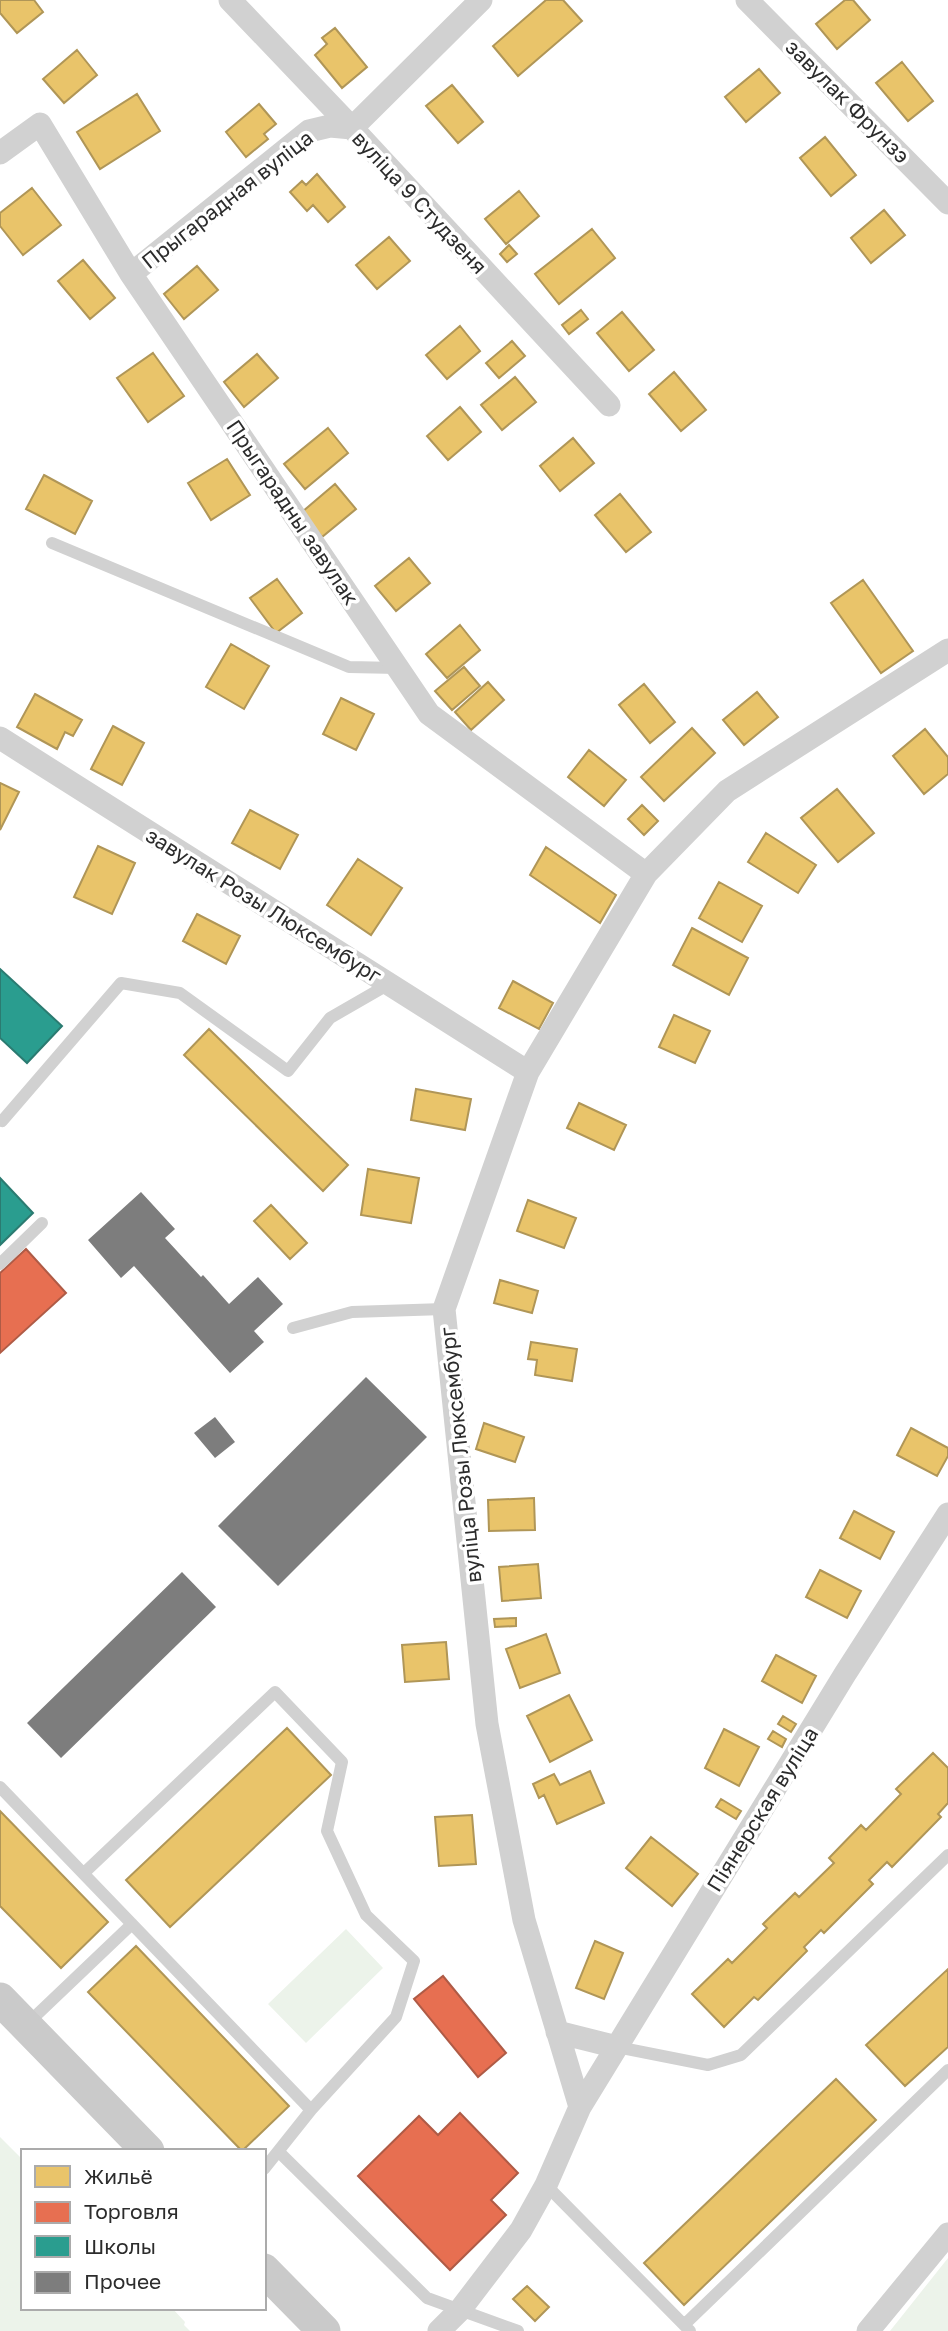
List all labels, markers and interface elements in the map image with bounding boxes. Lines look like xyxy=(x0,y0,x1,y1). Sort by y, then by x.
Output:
street label: завулак Фрунзэ xyxy=(781,34,915,168)
street label: Прыгарадная вуліца xyxy=(136,124,318,274)
street label: вуліца 9 Студзеня xyxy=(347,125,493,279)
street label: Прыгарадны завулак xyxy=(221,414,365,610)
street label: завулак Розы Люксембург xyxy=(141,822,387,989)
street label: вуліца Розы Люксембург xyxy=(434,1326,486,1584)
street label: Піянерская вуліца xyxy=(701,1722,823,1896)
legend xyxy=(21,2149,266,2310)
text: Жильё xyxy=(84,2163,153,2189)
text: Торговля xyxy=(84,2198,179,2224)
text: Школы xyxy=(84,2233,156,2259)
text: Прочее xyxy=(84,2268,161,2294)

